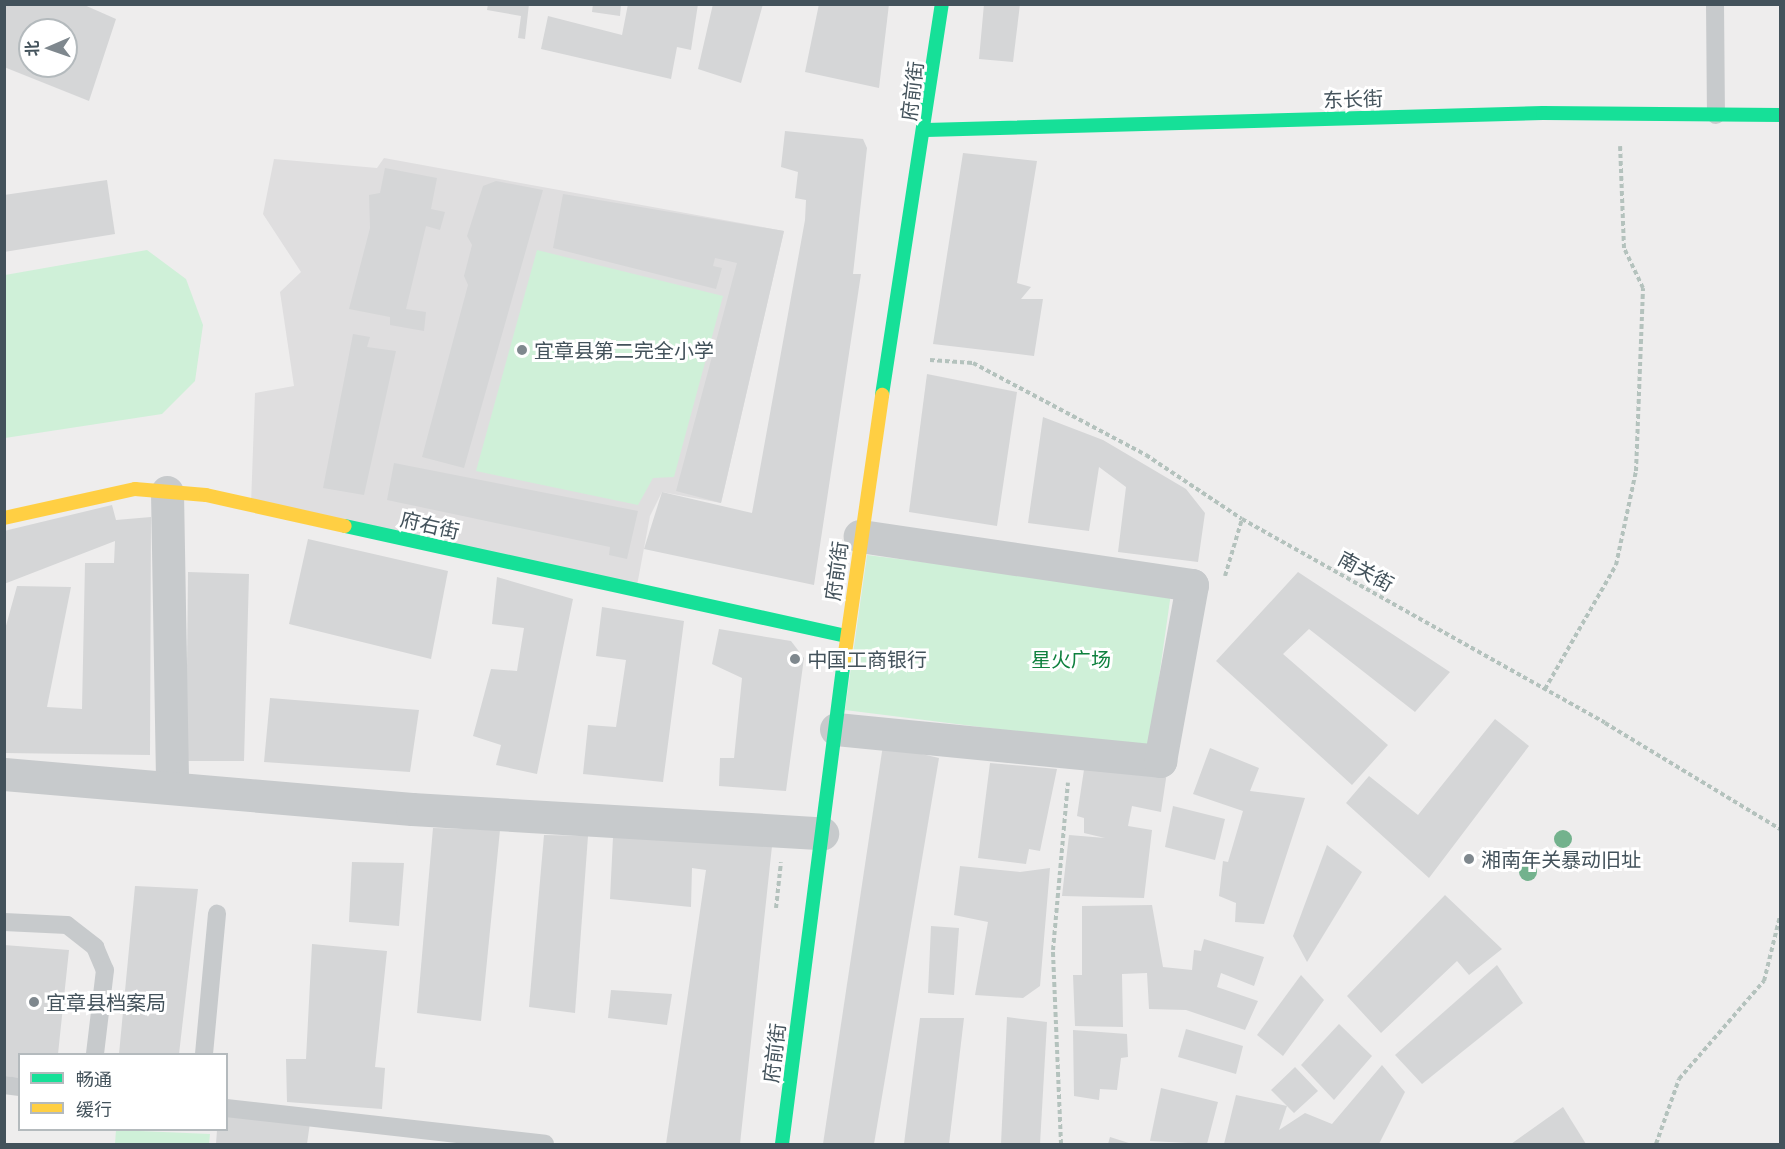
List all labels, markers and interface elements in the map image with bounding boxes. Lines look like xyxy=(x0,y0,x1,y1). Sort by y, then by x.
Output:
north arrow xyxy=(18,18,78,78)
text: 北 xyxy=(23,40,41,57)
street label: 府前街 xyxy=(896,60,928,122)
street label: 东长街 xyxy=(1323,86,1383,112)
place label: 宜章县第二完全小学 xyxy=(534,338,714,362)
marker: 宜章县第二完全小学 xyxy=(515,343,529,357)
street label: 府右街 xyxy=(398,507,462,543)
street label: 府前街 xyxy=(820,540,852,602)
street label: 南关街 xyxy=(1334,546,1398,596)
place label: 中国工商银行 xyxy=(807,647,927,671)
park label: 星火广场 xyxy=(1031,647,1111,671)
marker: 中国工商银行 xyxy=(788,652,802,666)
place label: 湘南年关暴动旧址 xyxy=(1481,847,1641,871)
marker: 湘南年关暴动旧址 xyxy=(1462,852,1476,866)
place label: 宜章县档案局 xyxy=(46,990,166,1014)
marker: 宜章县档案局 xyxy=(27,995,41,1009)
street label: 府前街 xyxy=(758,1022,790,1084)
legend xyxy=(18,1053,228,1131)
text: 畅通 xyxy=(76,1069,112,1090)
text: 缓行 xyxy=(76,1099,112,1120)

